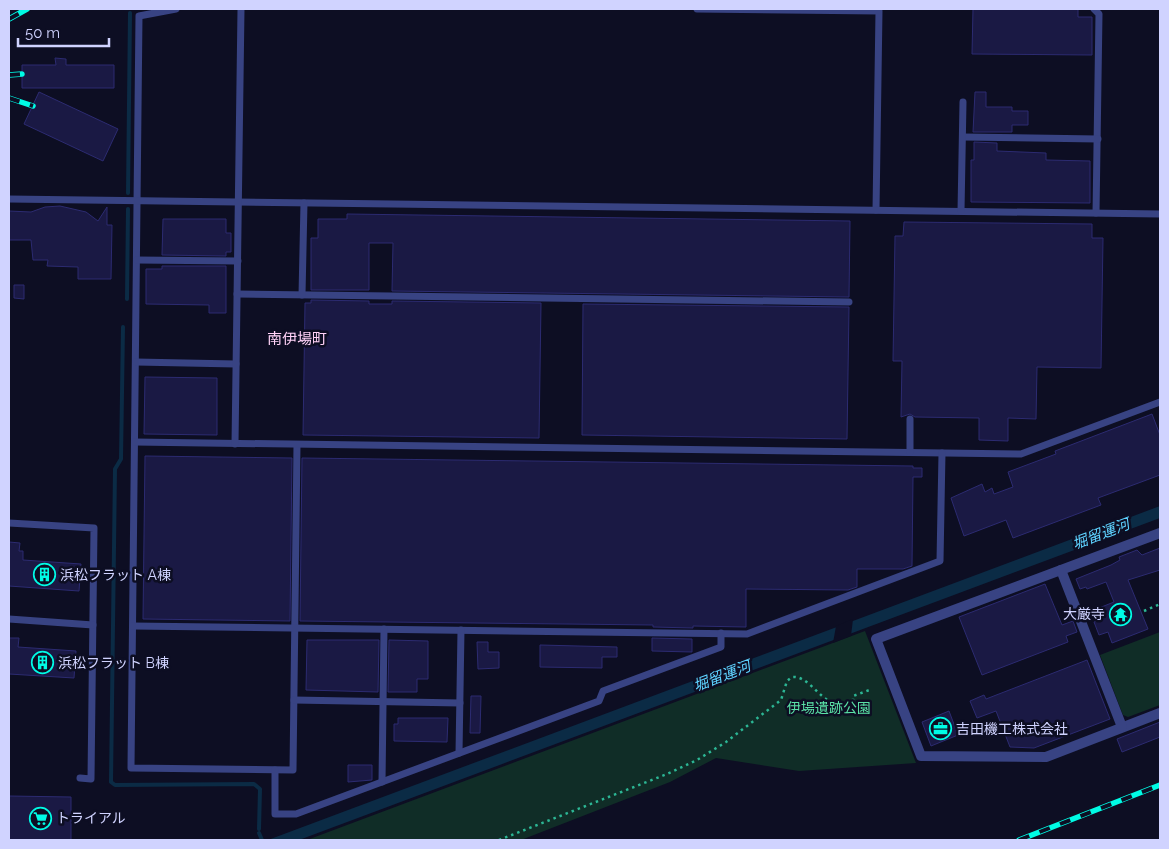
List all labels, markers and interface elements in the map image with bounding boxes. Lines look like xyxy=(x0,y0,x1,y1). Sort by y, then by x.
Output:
scale bar xyxy=(18,15,109,47)
text: 50 m xyxy=(25,24,60,42)
district label: 南伊場町 xyxy=(267,330,327,348)
water label: 堀留運河 xyxy=(1070,514,1135,553)
building icon: 浜松フラット A棟 xyxy=(32,563,56,587)
place label: 浜松フラット A棟 xyxy=(60,567,171,583)
temple icon: 大厳寺 xyxy=(1109,602,1133,626)
place label: 大厳寺 xyxy=(1063,606,1105,622)
building icon: 浜松フラット B棟 xyxy=(30,651,54,675)
place label: 浜松フラット B棟 xyxy=(58,655,169,671)
water label: 堀留運河 xyxy=(691,656,756,695)
park label: 伊場遺跡公園 xyxy=(787,700,871,716)
office icon: 吉田機工株式会社 xyxy=(928,717,952,741)
place label: 吉田機工株式会社 xyxy=(956,721,1068,737)
supermarket icon: トライアル xyxy=(28,806,52,830)
place label: トライアル xyxy=(56,810,126,826)

